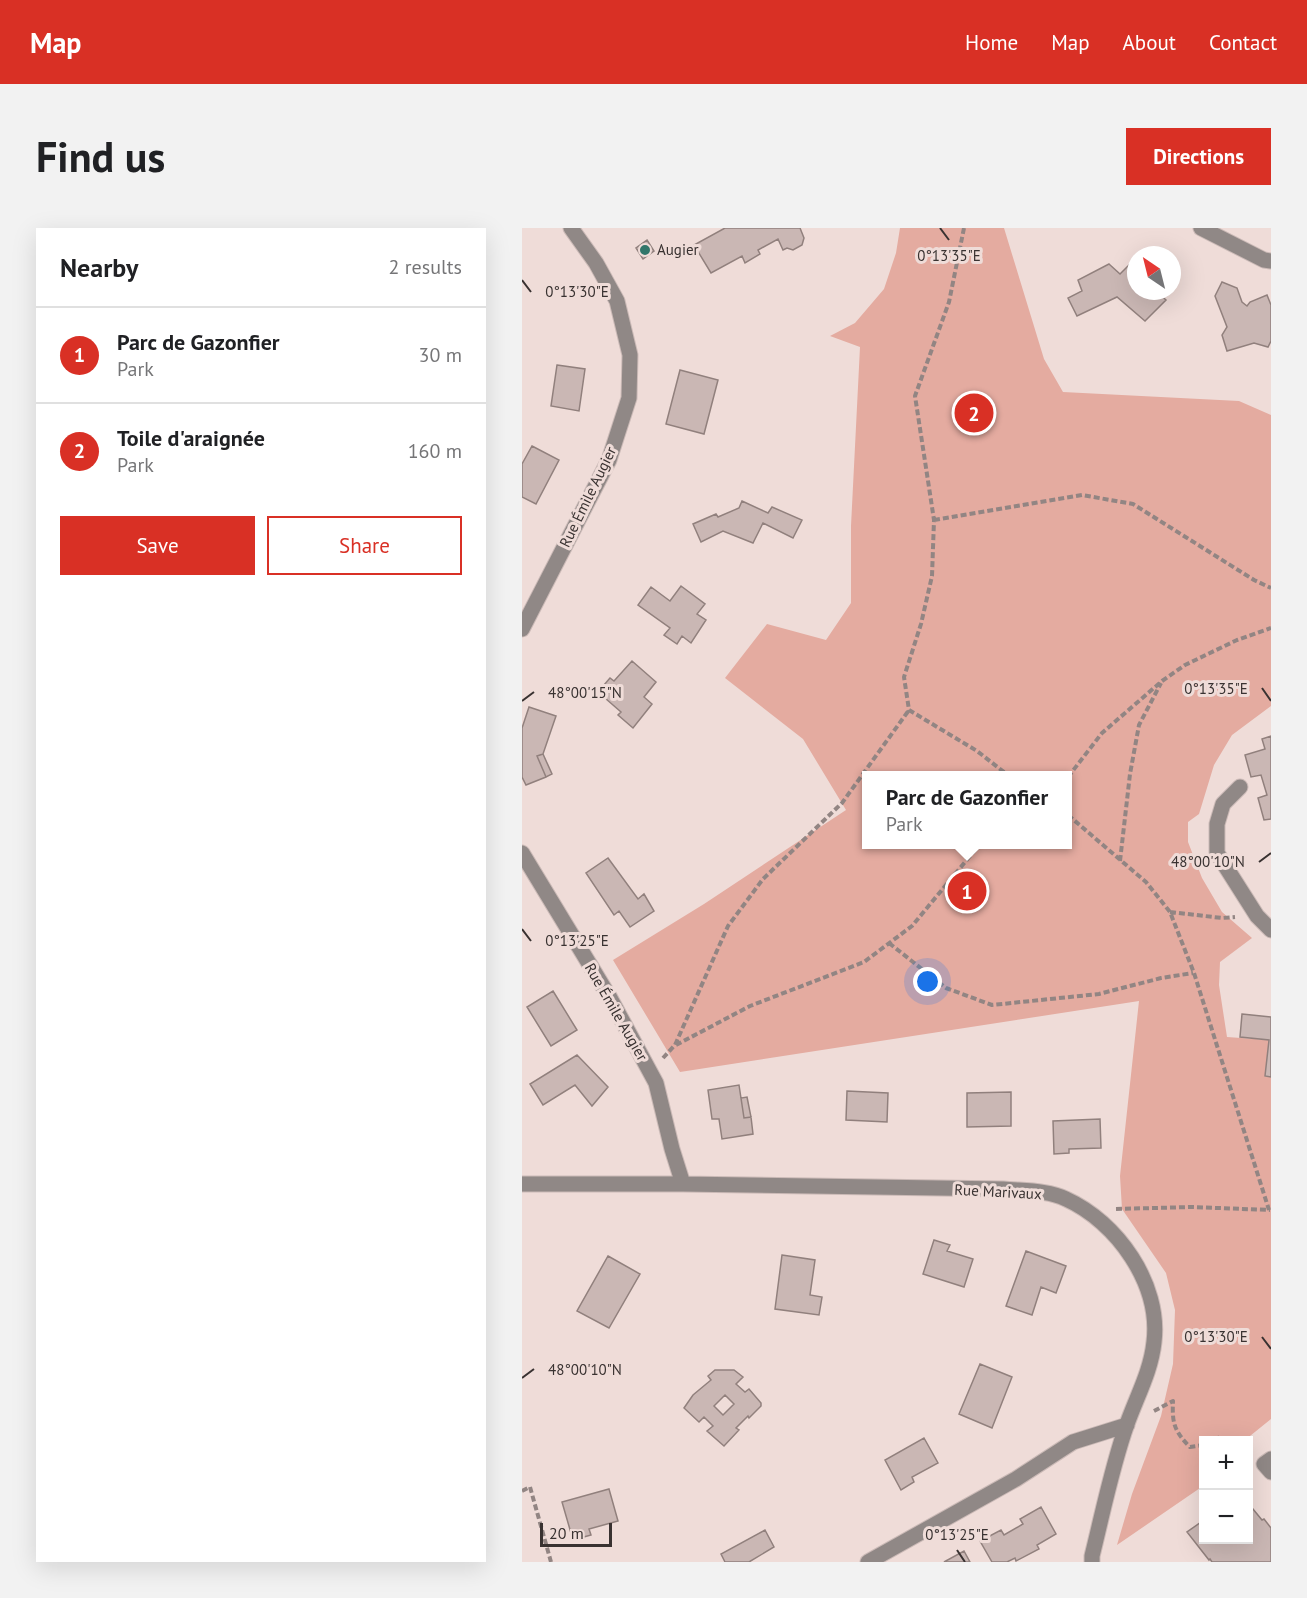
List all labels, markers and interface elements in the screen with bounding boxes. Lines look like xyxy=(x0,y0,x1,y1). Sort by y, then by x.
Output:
text: Map xyxy=(30,24,81,61)
text: Home xyxy=(965,29,1018,56)
text: Map xyxy=(1051,29,1090,56)
text: About xyxy=(1123,29,1176,56)
text: Contact xyxy=(1209,29,1277,56)
button: Directions xyxy=(1126,128,1271,185)
text: Find us xyxy=(36,129,165,184)
place label: Augier xyxy=(657,240,699,259)
marker: Augier xyxy=(638,243,652,257)
text: 0°13'35"E xyxy=(917,246,981,265)
north arrow xyxy=(1127,246,1181,300)
text: Nearby xyxy=(60,251,138,284)
text: 2 results xyxy=(389,254,462,280)
text: 0°13'30"E xyxy=(545,282,609,301)
text: Parc de Gazonfier xyxy=(117,328,280,356)
text: 1 xyxy=(74,342,85,368)
text: 30 m xyxy=(419,342,462,368)
text: Park xyxy=(117,356,154,382)
pin: 2 xyxy=(954,390,994,435)
text: Toile d'araignée xyxy=(117,424,265,452)
text: 2 xyxy=(74,438,85,464)
text: 160 m xyxy=(408,438,462,464)
street label: Rue Émile Augier xyxy=(555,443,620,550)
text: Park xyxy=(117,452,154,478)
button: Save xyxy=(60,516,255,575)
button: Share xyxy=(267,516,462,575)
text: 0°13'35"E xyxy=(1184,679,1248,698)
text: 48°00'15"N xyxy=(548,683,622,702)
popup xyxy=(862,771,1072,849)
text: Parc de Gazonfier xyxy=(886,783,1048,811)
text: Park xyxy=(886,811,923,837)
text: 48°00'10"N xyxy=(1171,852,1245,871)
pin: 1 xyxy=(948,868,986,914)
text: 0°13'25"E xyxy=(545,931,609,950)
street label: Rue Émile Augier xyxy=(581,959,652,1064)
your location xyxy=(913,967,942,996)
street label: Rue Marivaux xyxy=(954,1180,1042,1203)
text: 0°13'30"E xyxy=(1184,1327,1248,1346)
text: 48°00'10"N xyxy=(548,1360,622,1379)
map controls xyxy=(1199,1436,1253,1544)
button: + xyxy=(1199,1436,1253,1490)
button: − xyxy=(1199,1490,1253,1544)
scale bar xyxy=(540,1520,612,1548)
text: 20 m xyxy=(549,1523,584,1543)
text: 0°13'25"E xyxy=(925,1525,989,1544)

